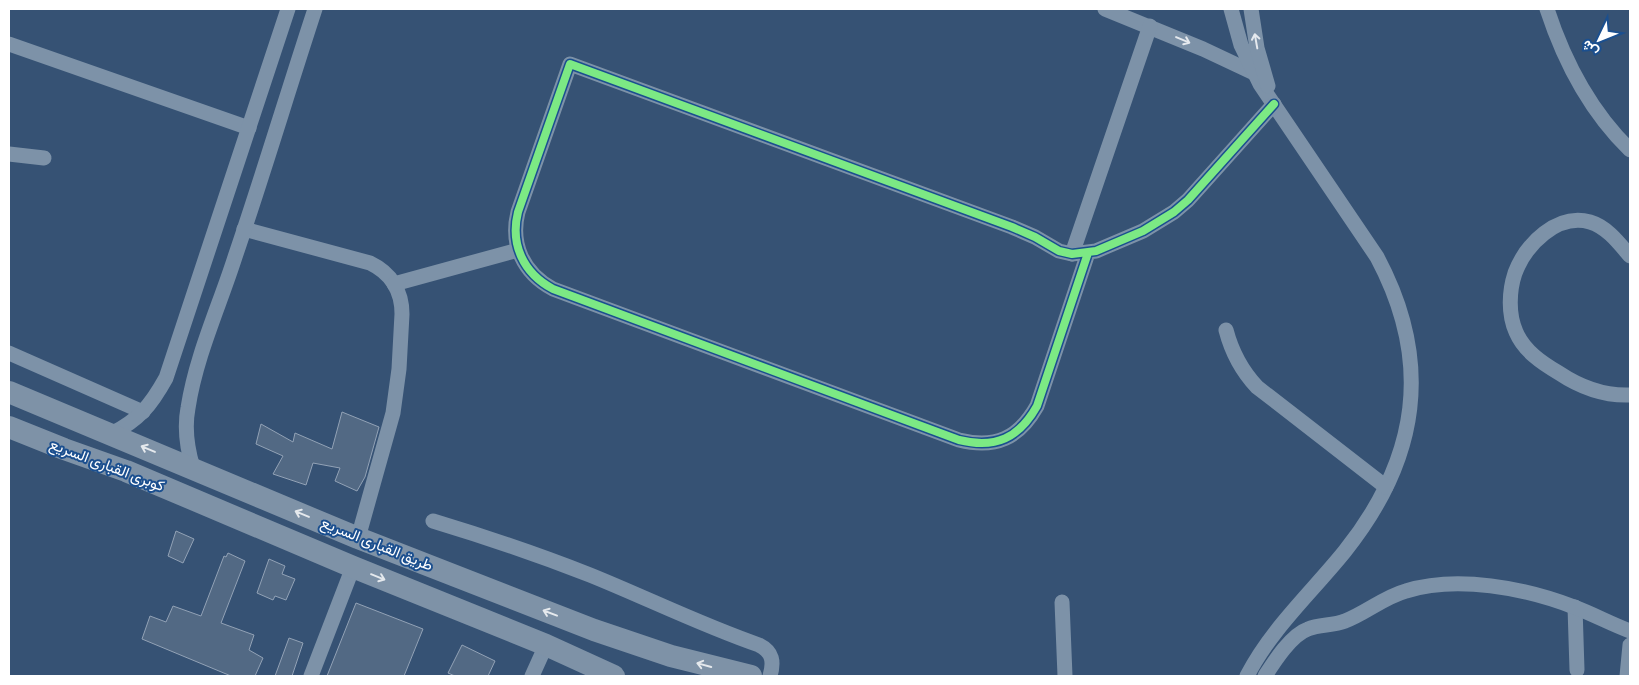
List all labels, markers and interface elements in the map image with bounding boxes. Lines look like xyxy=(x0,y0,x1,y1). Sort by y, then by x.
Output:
north arrow xyxy=(1574,15,1624,65)
one-way arrow xyxy=(1251,33,1260,49)
one-way arrow xyxy=(1175,36,1190,46)
text: ش xyxy=(1578,36,1602,60)
street label: كوبرى القبارى السريع xyxy=(46,435,167,497)
one-way arrow xyxy=(141,444,156,453)
one-way arrow xyxy=(295,508,310,518)
street label: طريق القبارى السريع xyxy=(318,513,436,577)
one-way arrow xyxy=(371,574,386,583)
one-way arrow xyxy=(543,608,558,617)
one-way arrow xyxy=(696,660,712,669)

